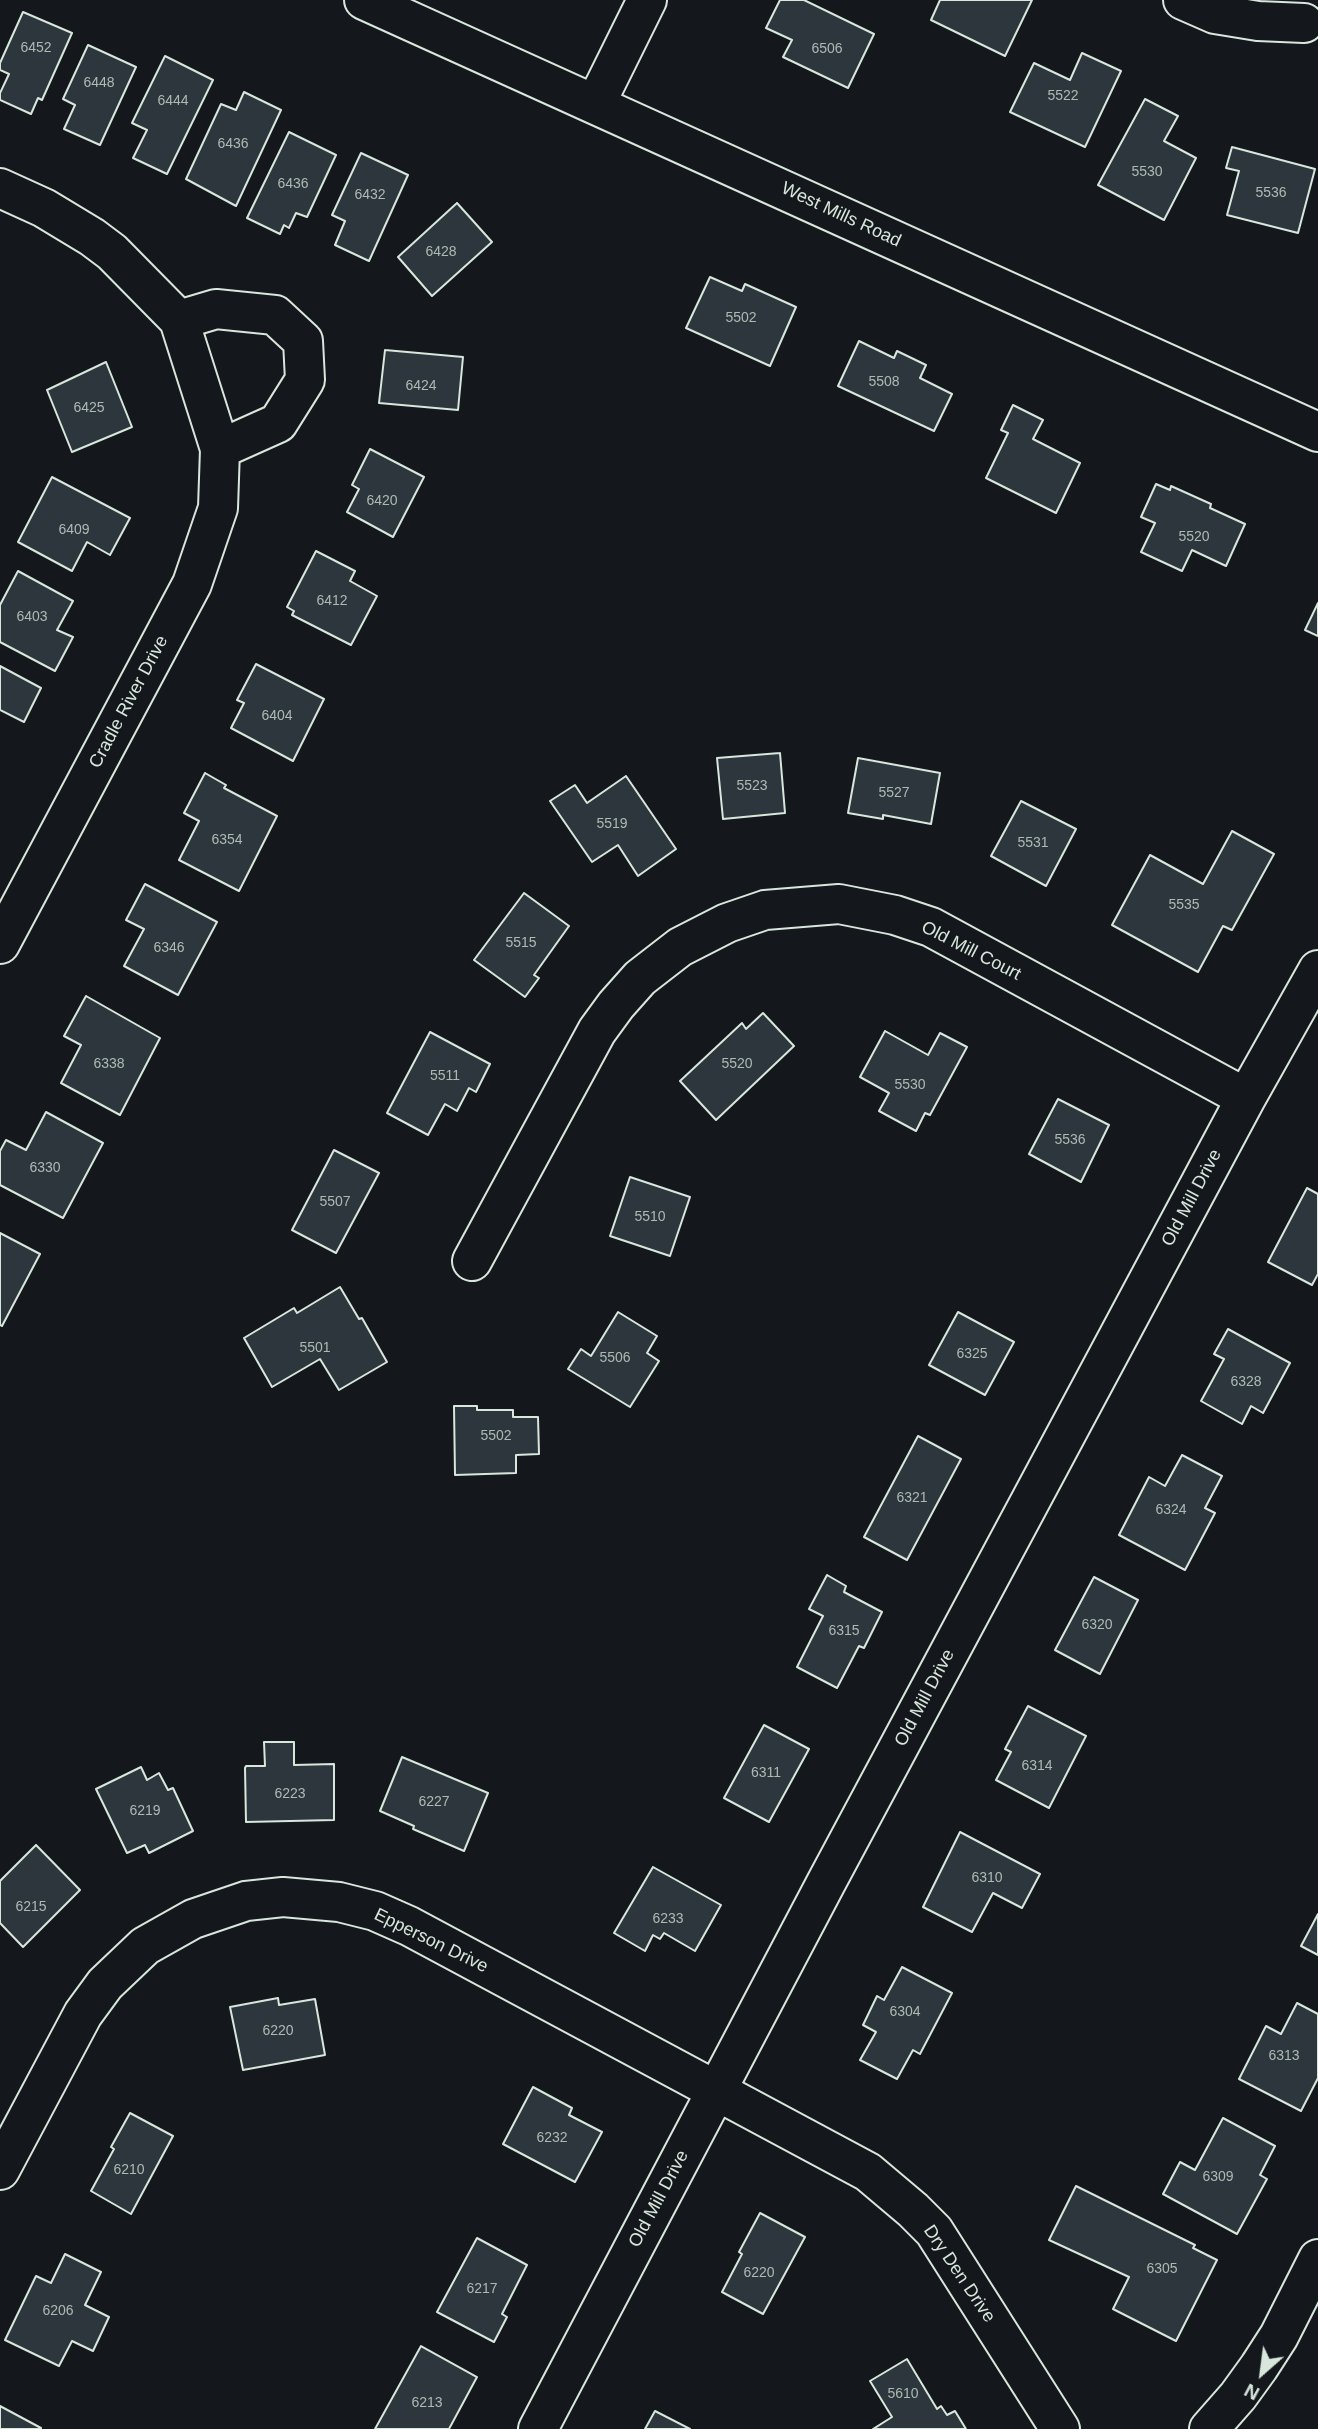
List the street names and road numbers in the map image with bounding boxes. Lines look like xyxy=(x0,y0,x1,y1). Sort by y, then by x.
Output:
street label: West Mills Road xyxy=(778,178,904,252)
street label: Cradle River Drive xyxy=(85,632,173,772)
street label: Old Mill Court xyxy=(918,917,1024,985)
street label: Old Mill Drive xyxy=(1157,1146,1227,1250)
street label: Old Mill Drive xyxy=(890,1646,960,1750)
street label: Epperson Drive xyxy=(371,1904,491,1978)
street label: Old Mill Drive xyxy=(624,2147,694,2251)
street label: Dry Den Drive xyxy=(918,2221,1000,2327)

